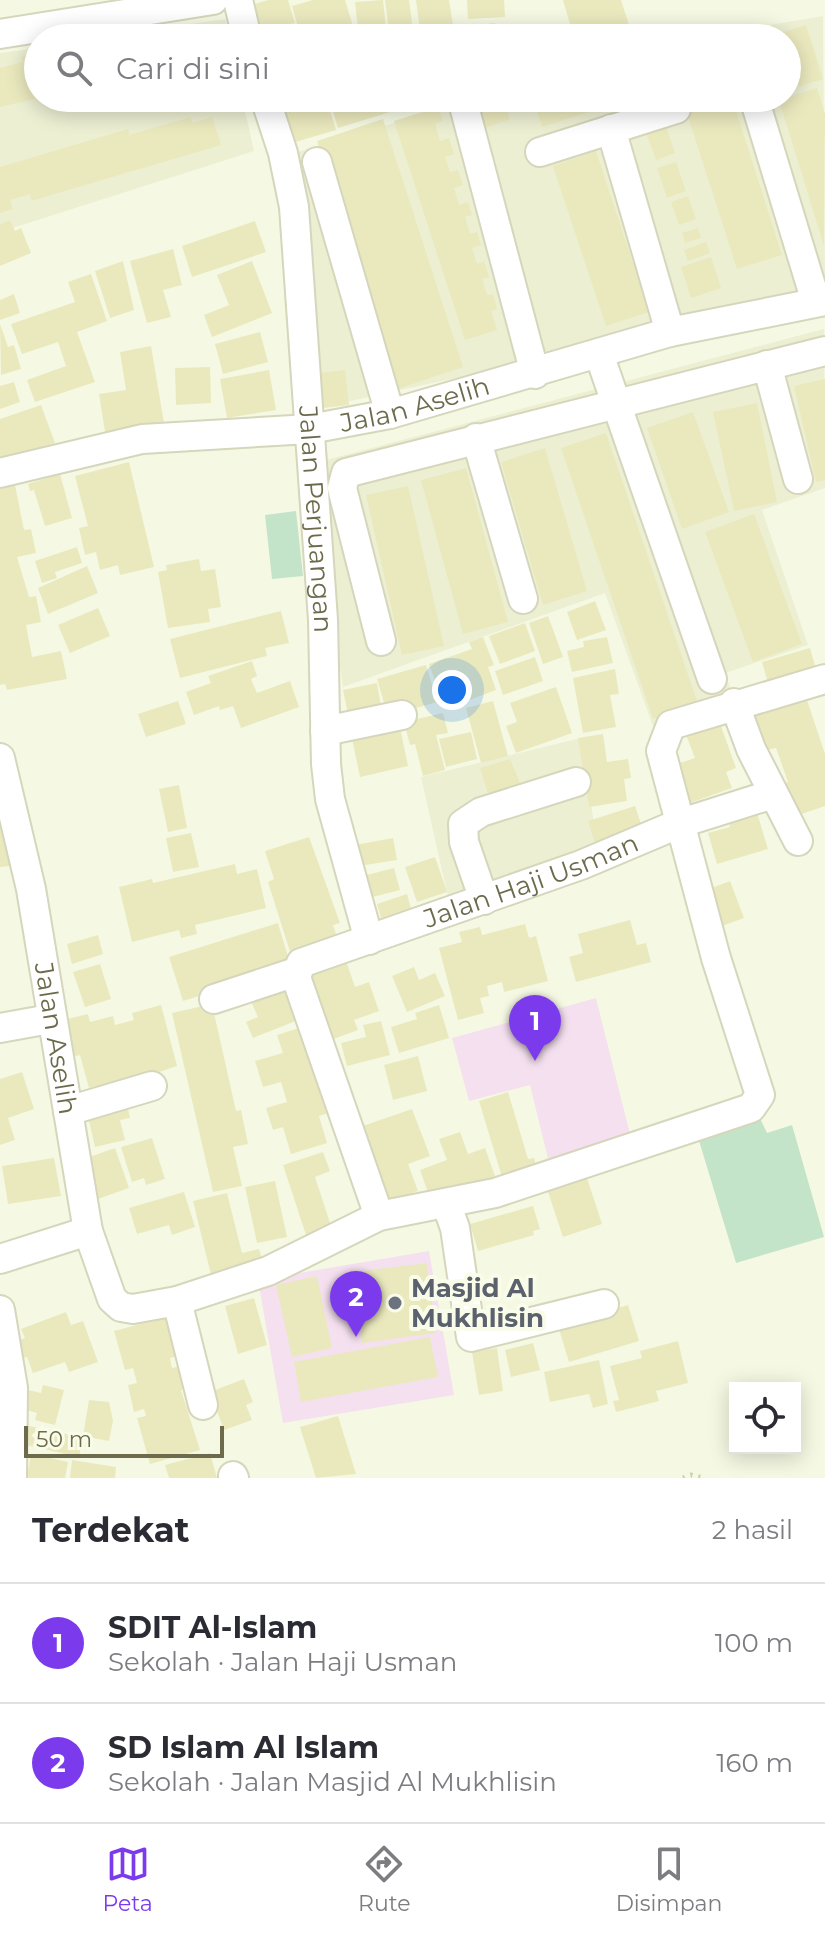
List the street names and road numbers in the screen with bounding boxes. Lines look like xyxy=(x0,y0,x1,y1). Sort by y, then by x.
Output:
street label: Jalan Aselih xyxy=(336,370,493,439)
street label: Jalan Perjuangan xyxy=(292,403,339,633)
street label: Jalan Haji Usman xyxy=(418,827,643,935)
street label: Jalan Aselih xyxy=(27,959,84,1117)

